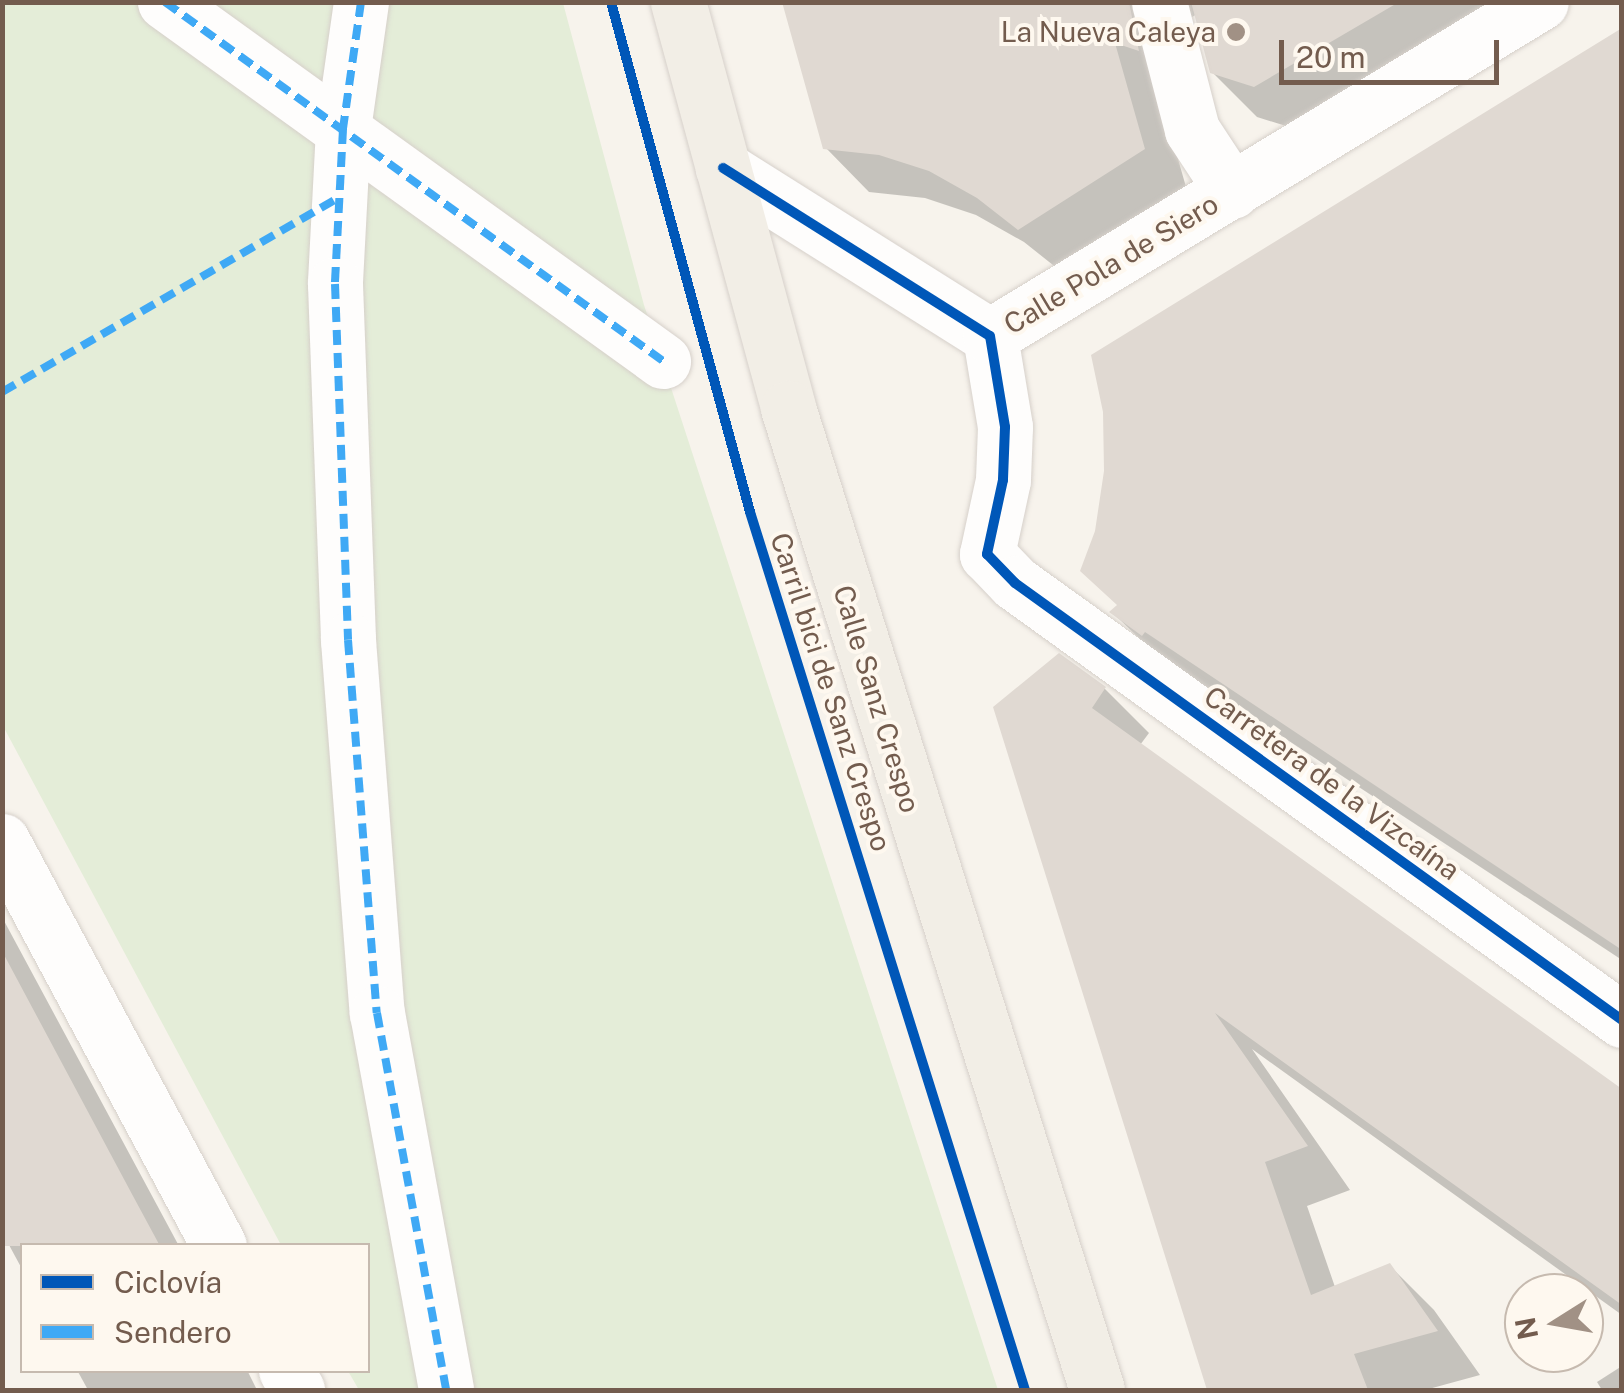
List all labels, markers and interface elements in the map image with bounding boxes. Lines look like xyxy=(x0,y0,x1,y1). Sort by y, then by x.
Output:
place label: La Nueva Caleya xyxy=(1001,15,1216,49)
scale bar xyxy=(1284,20,1504,82)
marker: La Nueva Caleya xyxy=(1225,21,1247,43)
text: 20 m xyxy=(1296,39,1365,75)
street label: Calle Pola de Siero xyxy=(998,187,1224,341)
street label: Carril bici de Sanz Crespo xyxy=(763,528,899,856)
street label: Calle Sanz Crespo xyxy=(826,581,928,817)
street label: Carretera de la Vizcaína xyxy=(1197,679,1467,887)
legend xyxy=(20,1243,370,1373)
text: Ciclovía xyxy=(114,1264,222,1300)
north arrow xyxy=(1504,1273,1604,1373)
text: Sendero xyxy=(114,1314,232,1350)
text: N xyxy=(1508,1315,1544,1342)

